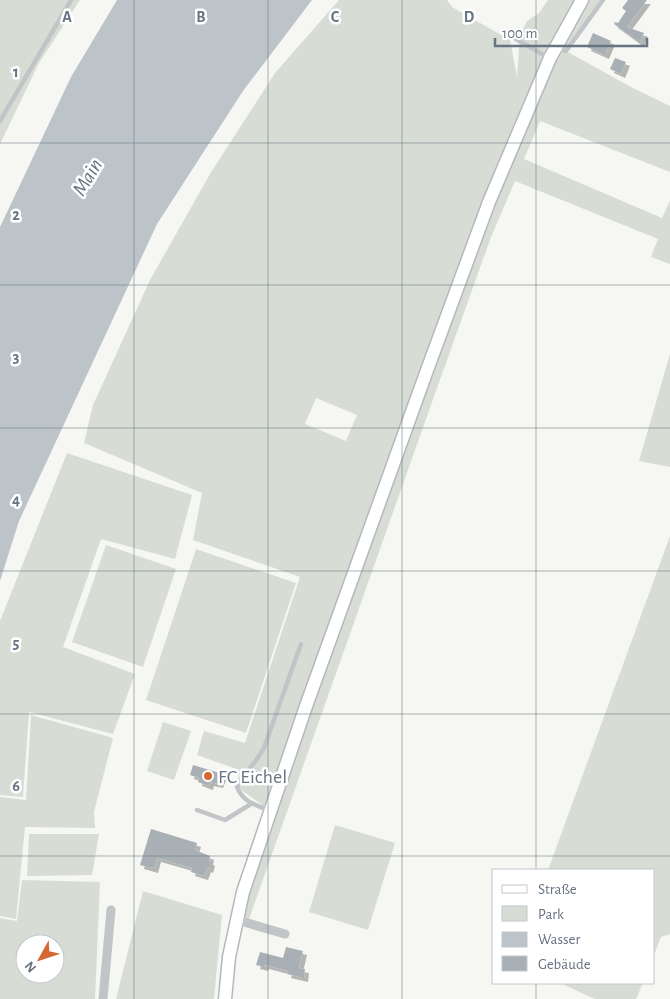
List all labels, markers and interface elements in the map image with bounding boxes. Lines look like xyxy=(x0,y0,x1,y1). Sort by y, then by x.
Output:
text: A xyxy=(62,9,72,25)
text: B xyxy=(196,9,206,25)
text: C xyxy=(331,9,340,25)
text: D xyxy=(464,9,475,25)
scale bar xyxy=(495,15,648,47)
text: 100 m xyxy=(502,26,537,41)
text: 1 xyxy=(13,64,19,80)
water label: Main xyxy=(68,155,106,199)
text: 2 xyxy=(12,207,20,223)
text: 3 xyxy=(13,349,20,365)
text: 4 xyxy=(12,492,20,508)
text: 5 xyxy=(13,635,20,651)
place label: FC Eichel xyxy=(218,767,287,787)
marker: FC Eichel xyxy=(202,770,214,782)
text: 6 xyxy=(12,778,20,794)
legend xyxy=(492,869,655,984)
text: Straße xyxy=(538,882,577,897)
text: Park xyxy=(538,907,564,922)
text: Wasser xyxy=(538,932,581,947)
north arrow xyxy=(15,934,65,984)
text: Gebäude xyxy=(538,957,591,972)
text: N xyxy=(22,958,39,975)

